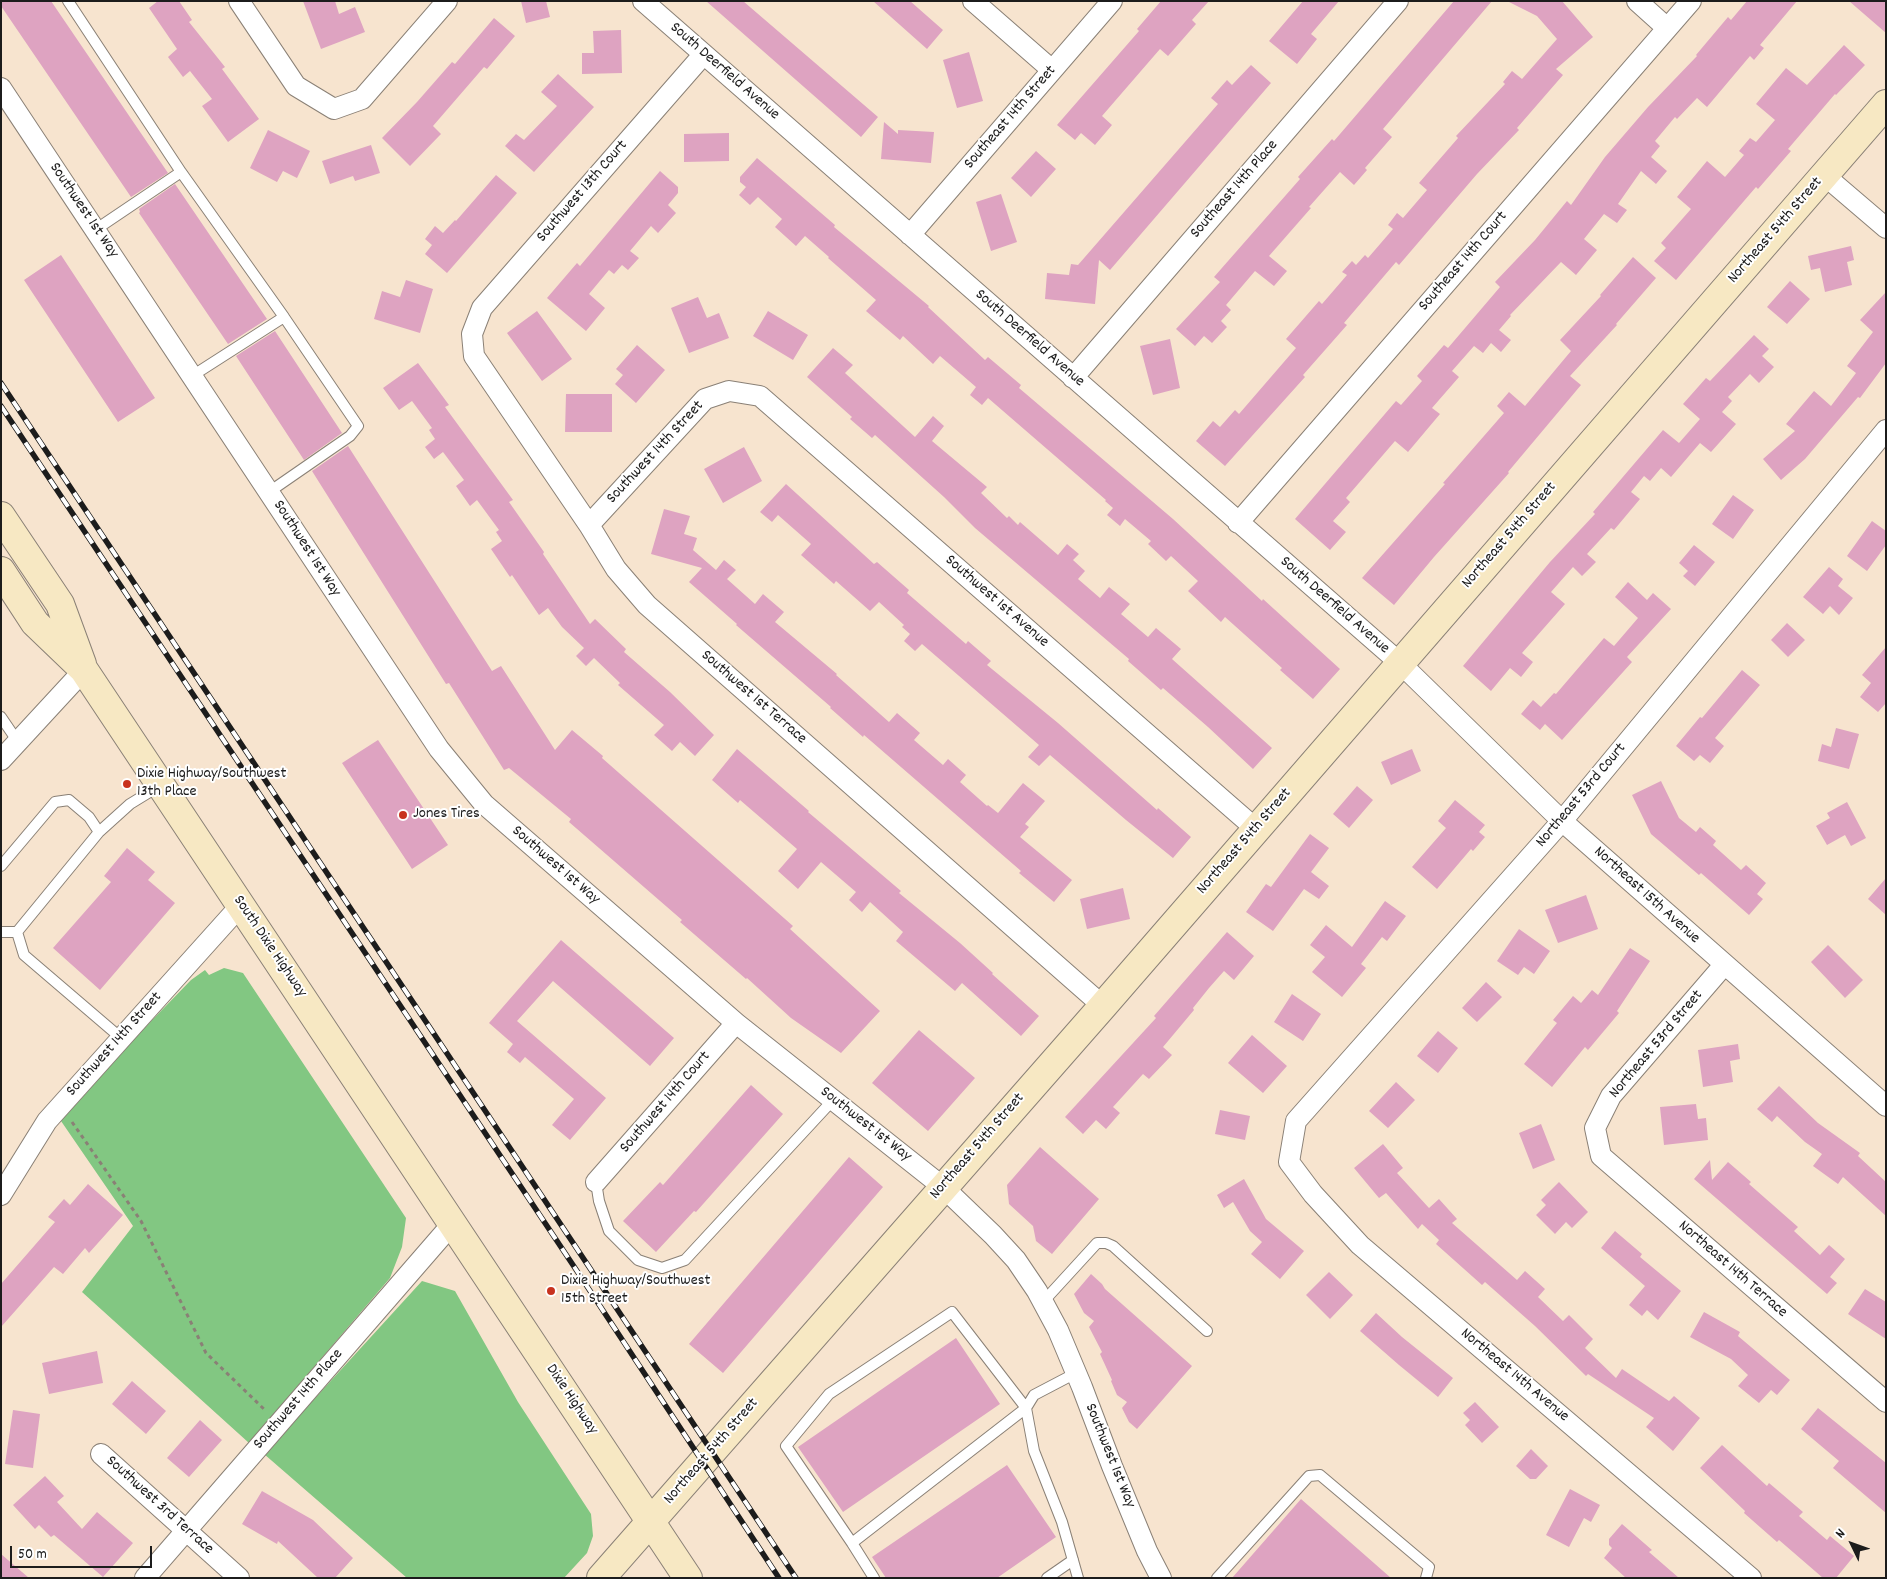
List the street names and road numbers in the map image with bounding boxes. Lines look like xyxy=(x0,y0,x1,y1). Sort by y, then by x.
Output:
street label: South Deerfield Avenue xyxy=(665,19,783,125)
street label: Southeast 14th Street xyxy=(961,62,1061,174)
street label: Southwest 13th Court xyxy=(533,137,633,247)
street label: Southeast 14th Place xyxy=(1187,137,1283,243)
street label: Southwest 1st Way xyxy=(44,160,122,262)
street label: Northeast 54th Street xyxy=(1725,174,1827,288)
street label: Southeast 14th Court xyxy=(1415,208,1513,316)
street label: South Deerfield Avenue xyxy=(970,286,1088,392)
street label: Southwest 14th Street xyxy=(603,397,709,509)
street label: Northeast 54th Street xyxy=(1459,479,1561,593)
street label: Southwest 1st Way xyxy=(268,497,344,601)
street label: Southwest 1st Avenue xyxy=(940,552,1052,652)
street label: South Deerfield Avenue xyxy=(1275,553,1393,659)
street label: Southwest 1st Terrace xyxy=(696,647,810,749)
street label: Northeast 53rd Court xyxy=(1533,740,1631,852)
street label: Northeast 54th Street xyxy=(1194,785,1296,899)
street label: Southwest 1st Way xyxy=(507,822,603,910)
street label: Northeast 15th Avenue xyxy=(1589,843,1703,949)
street label: South Dixie Highway xyxy=(228,893,310,1001)
street label: Northeast 53rd Street xyxy=(1606,987,1708,1103)
street label: Southwest 14th Street xyxy=(63,989,167,1101)
street label: Southwest 14th Court xyxy=(617,1048,715,1158)
street label: Southwest 1st Way xyxy=(815,1083,915,1167)
street label: Northeast 54th Street xyxy=(927,1090,1029,1204)
street label: Northeast 14th Terrace xyxy=(1673,1217,1791,1323)
street label: Northeast 14th Avenue xyxy=(1456,1325,1572,1427)
street label: Southwest 14th Place xyxy=(250,1346,348,1454)
street label: Dixie Highway xyxy=(541,1361,601,1439)
street label: Northeast 54th Street xyxy=(661,1395,763,1509)
street label: Southwest 1st Way xyxy=(1079,1401,1139,1511)
street label: Southwest 3rd Terrace xyxy=(101,1453,217,1559)

